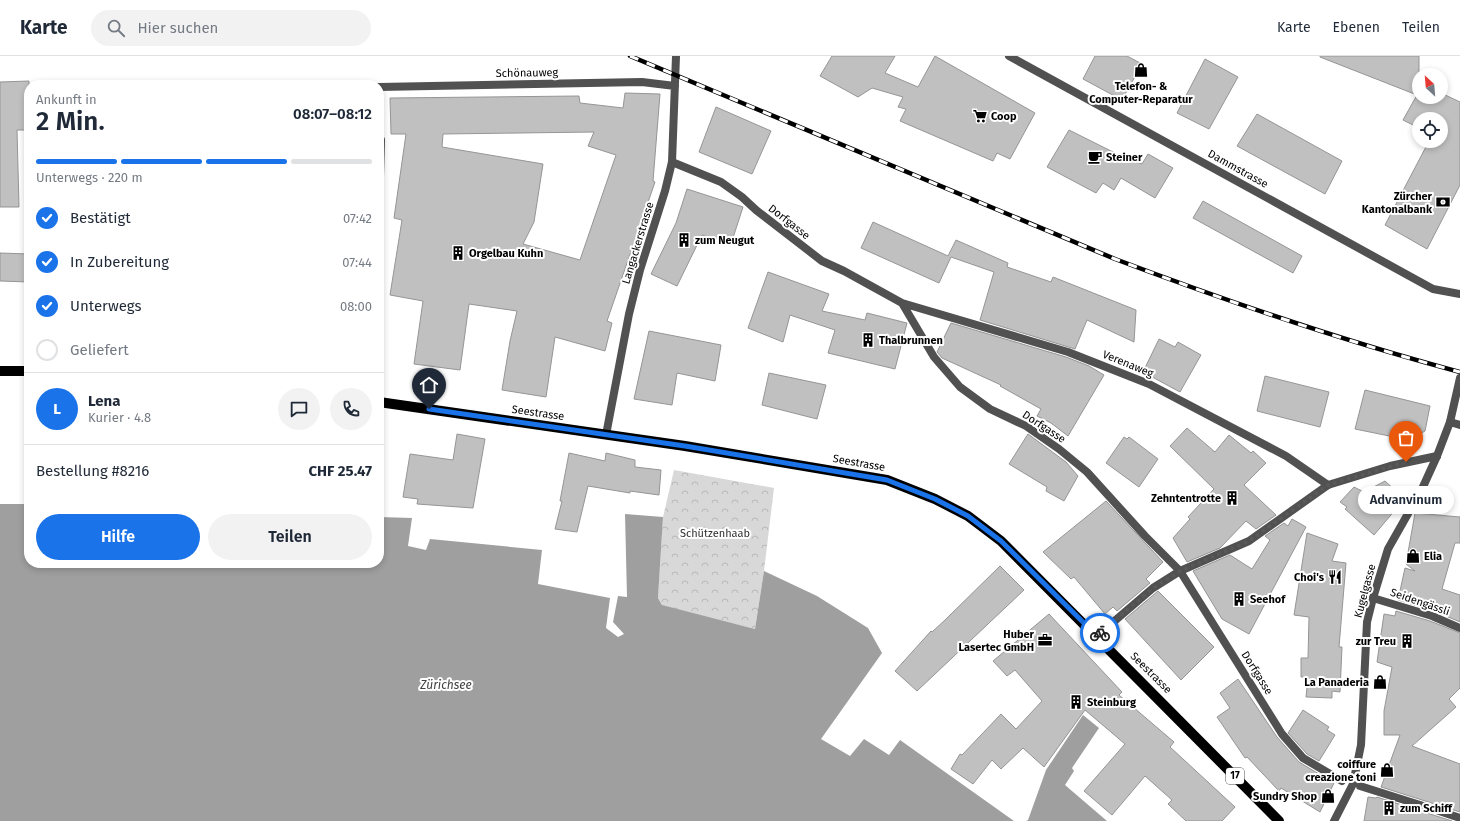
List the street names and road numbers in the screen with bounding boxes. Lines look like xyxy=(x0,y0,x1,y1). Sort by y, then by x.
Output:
street label: Schönauweg xyxy=(496,66,559,80)
street label: Dammstrasse xyxy=(1206,147,1270,191)
street label: Langackerstrasse xyxy=(619,200,657,286)
street label: Dorfgasse xyxy=(766,202,812,242)
street label: Verenaweg xyxy=(1101,348,1156,380)
street label: Seestrasse xyxy=(511,403,565,423)
street label: Dorfgasse xyxy=(1020,408,1068,446)
street label: Seestrasse xyxy=(832,452,886,474)
street label: Kugelgasse xyxy=(1352,563,1378,619)
street label: Seidengässli xyxy=(1389,586,1451,618)
street label: Dorfgasse xyxy=(1239,649,1275,697)
street label: Seestrasse xyxy=(1128,650,1174,696)
road number: 17 xyxy=(1226,768,1244,784)

